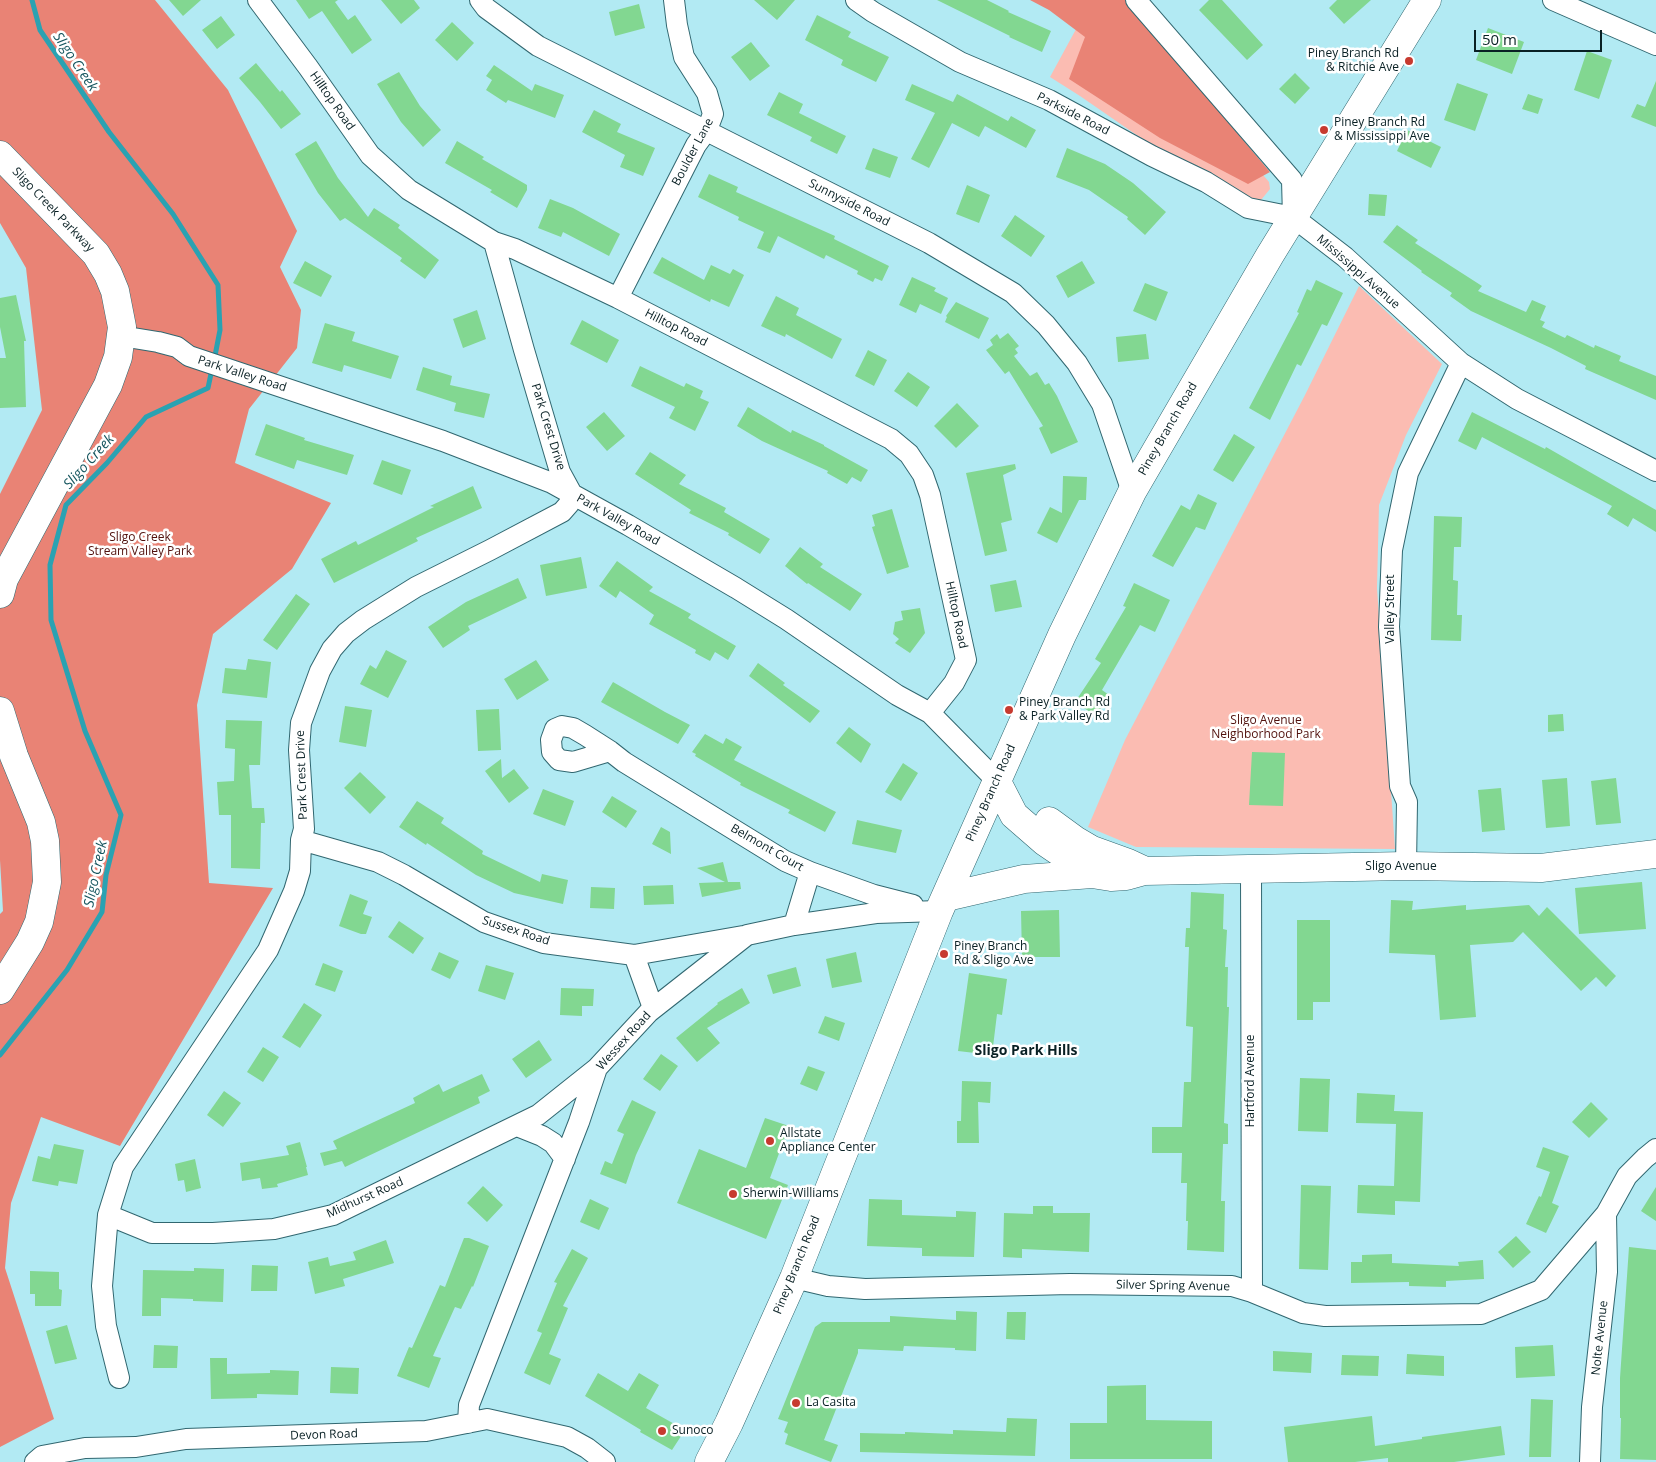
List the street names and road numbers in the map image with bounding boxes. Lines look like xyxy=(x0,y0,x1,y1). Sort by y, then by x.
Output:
street label: Hilltop Road xyxy=(306,69,358,133)
street label: Parkside Road xyxy=(1034,89,1112,139)
street label: Boulder Lane xyxy=(669,116,717,188)
street label: Sligo Creek Parkway xyxy=(9,165,97,255)
street label: Sunnyside Road xyxy=(806,176,892,230)
street label: Mississippi Avenue xyxy=(1314,232,1402,312)
street label: Hilltop Road xyxy=(642,306,710,350)
street label: Park Valley Road xyxy=(196,353,288,395)
street label: Piney Branch Road xyxy=(1136,380,1200,478)
street label: Park Crest Drive xyxy=(528,382,568,472)
street label: Park Valley Road xyxy=(574,491,662,549)
street label: Valley Street xyxy=(1384,574,1398,644)
street label: Hilltop Road xyxy=(942,580,970,650)
street label: Park Crest Drive xyxy=(293,730,311,820)
street label: Piney Branch Road xyxy=(963,742,1019,844)
street label: Belmont Court xyxy=(728,821,806,875)
street label: Sligo Avenue xyxy=(1365,860,1437,874)
street label: Sussex Road xyxy=(480,913,552,949)
street label: Wessex Road xyxy=(594,1009,654,1073)
street label: Hartford Avenue xyxy=(1244,1034,1258,1128)
street label: Midhurst Road xyxy=(324,1175,406,1221)
street label: Piney Branch Road xyxy=(771,1214,823,1316)
street label: Silver Spring Avenue xyxy=(1116,1278,1230,1294)
street label: Nolte Avenue xyxy=(1589,1300,1611,1376)
street label: Devon Road xyxy=(290,1427,358,1443)

